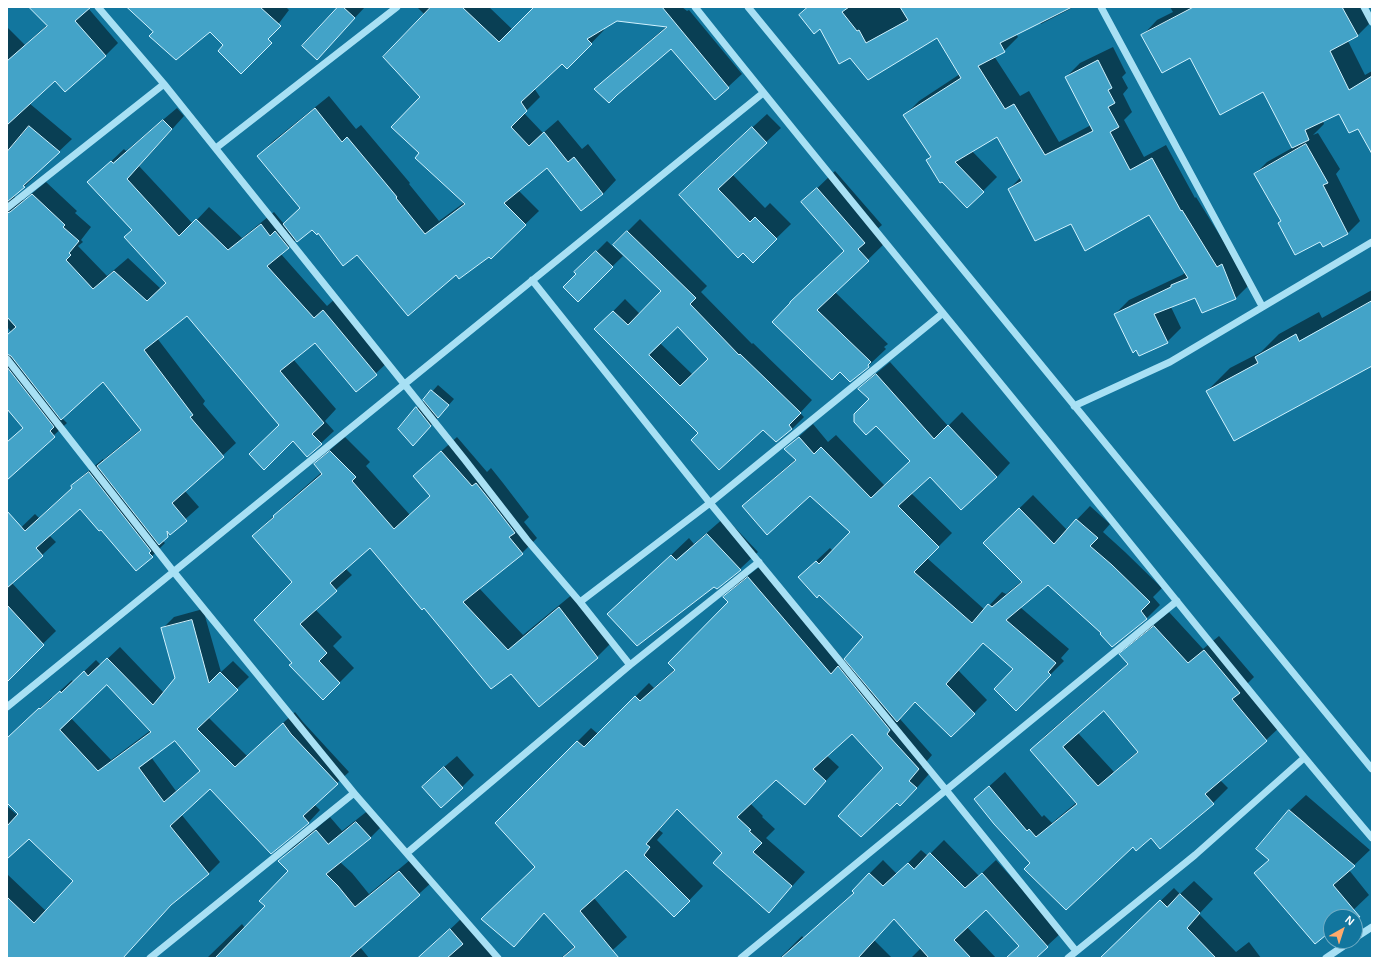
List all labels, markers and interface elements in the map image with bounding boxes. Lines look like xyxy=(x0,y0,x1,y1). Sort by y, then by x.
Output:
north arrow xyxy=(1323,909,1363,949)
text: N xyxy=(1343,913,1357,928)

